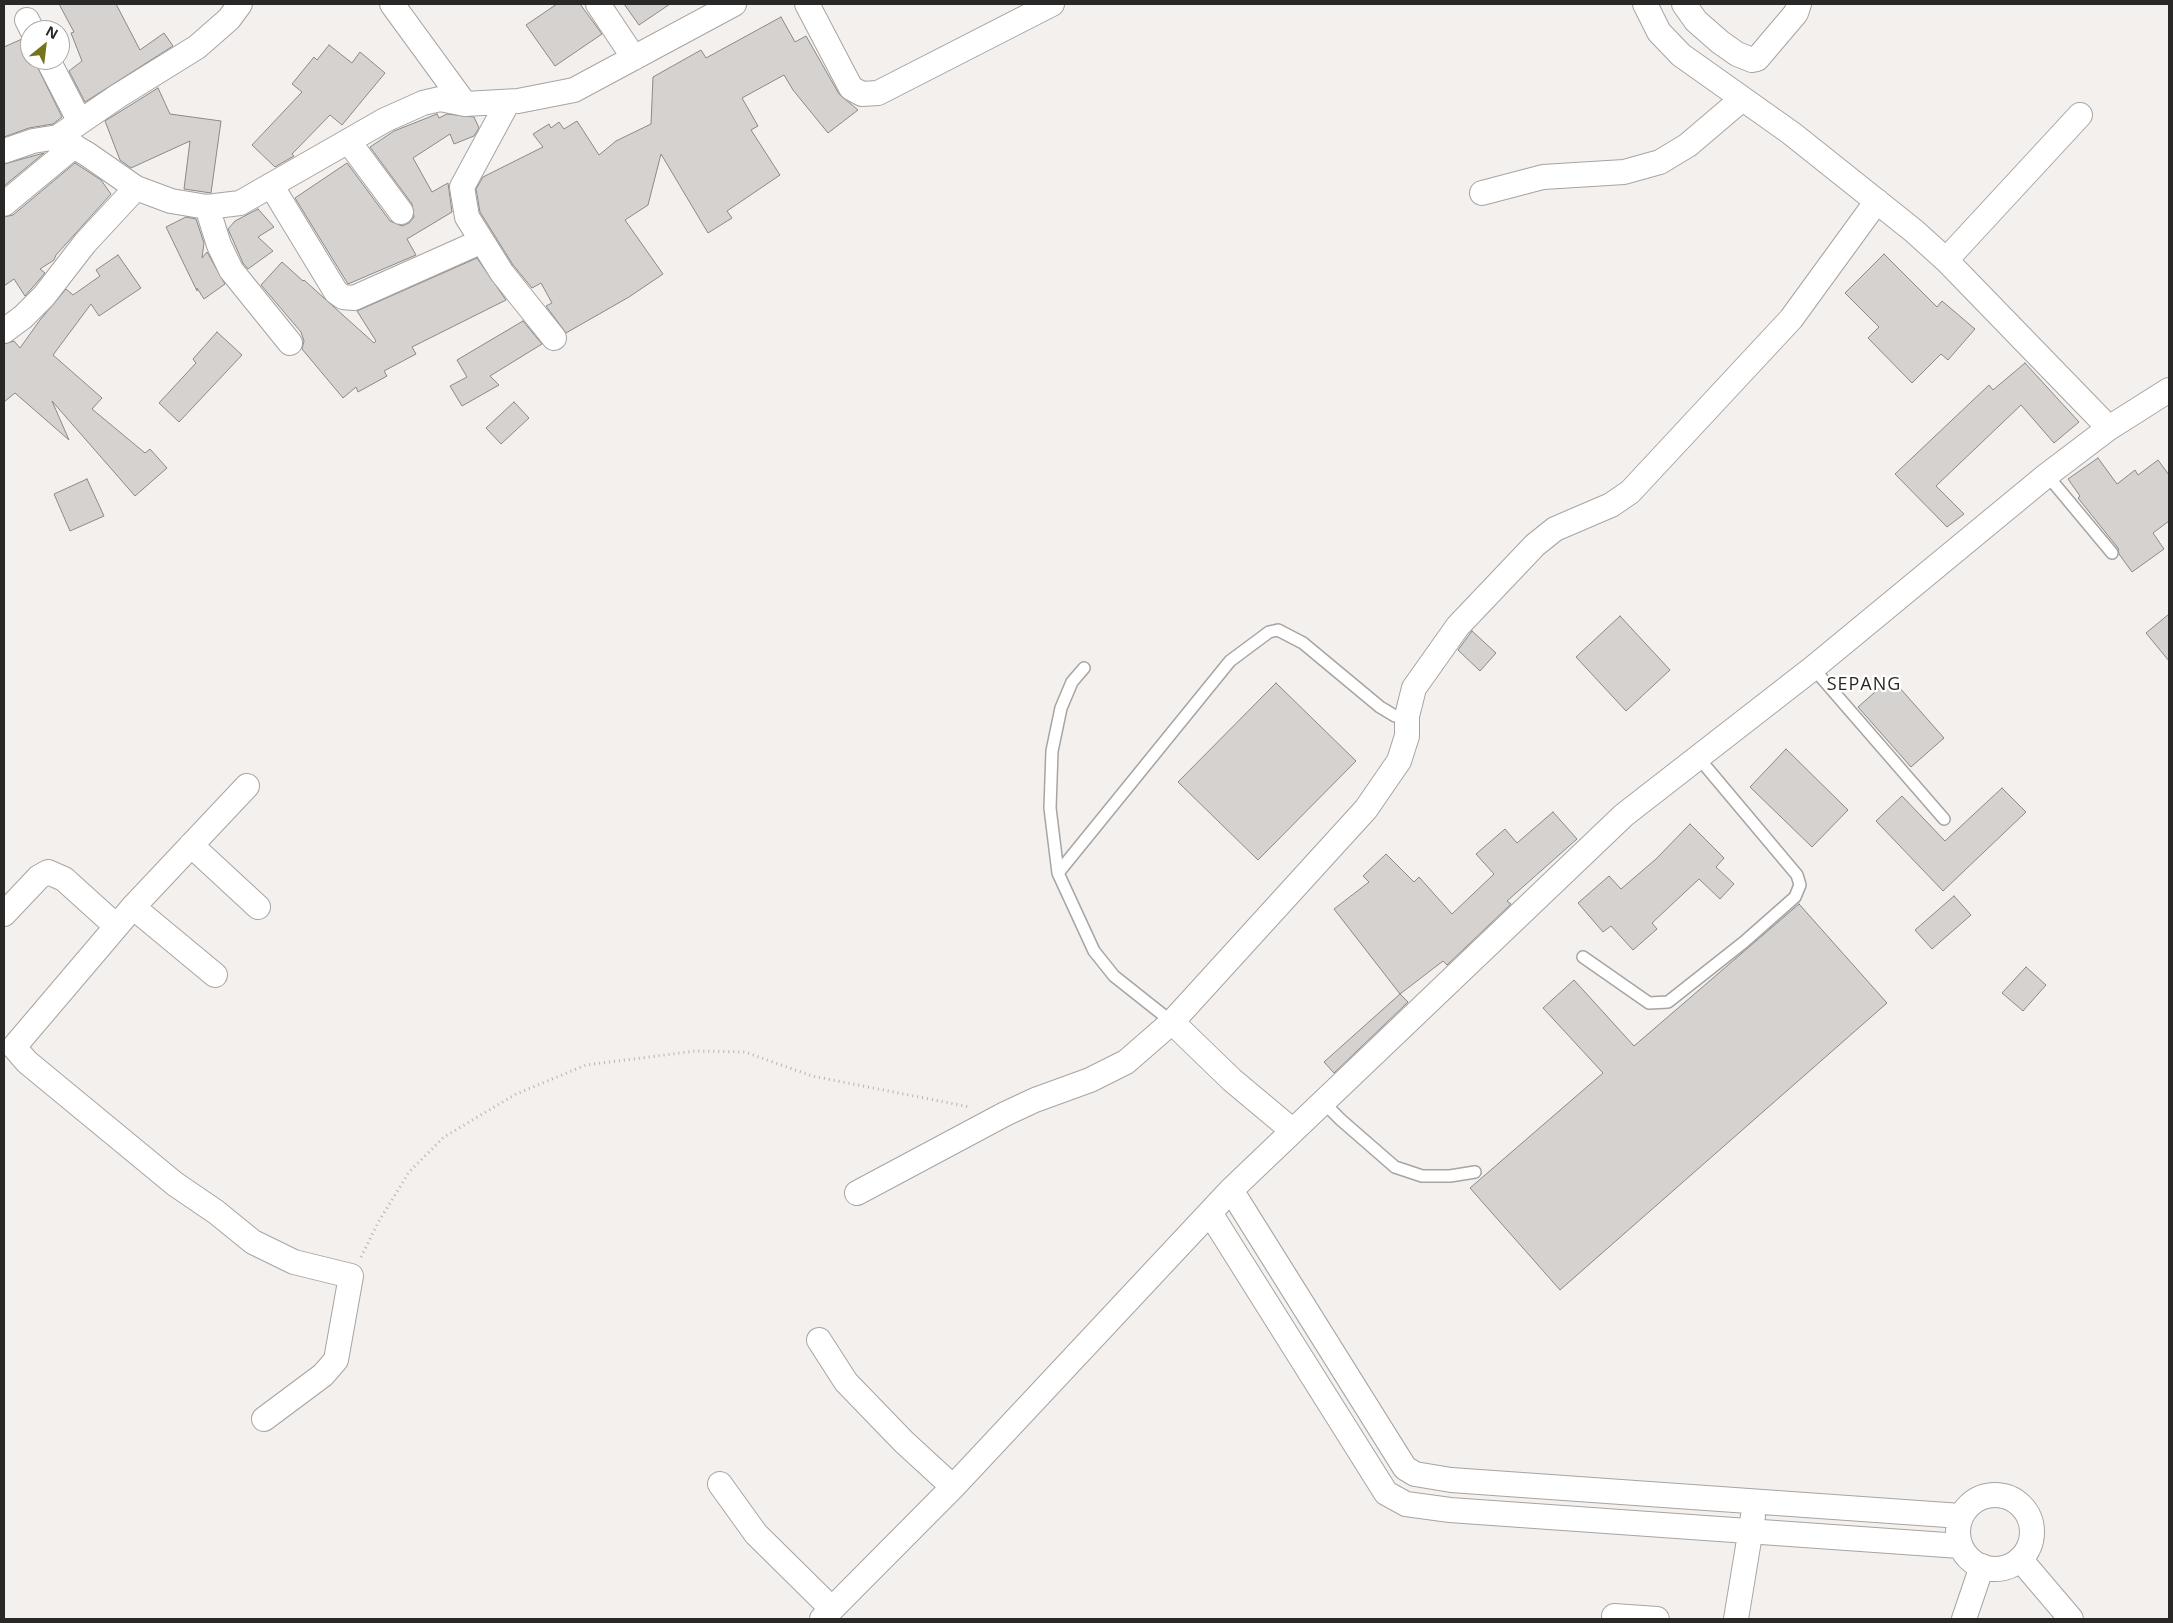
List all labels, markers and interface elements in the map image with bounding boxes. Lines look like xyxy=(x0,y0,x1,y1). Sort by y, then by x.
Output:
north arrow xyxy=(20,20,70,70)
text: N xyxy=(42,21,62,43)
district label: SEPANG xyxy=(1826,674,1902,696)

